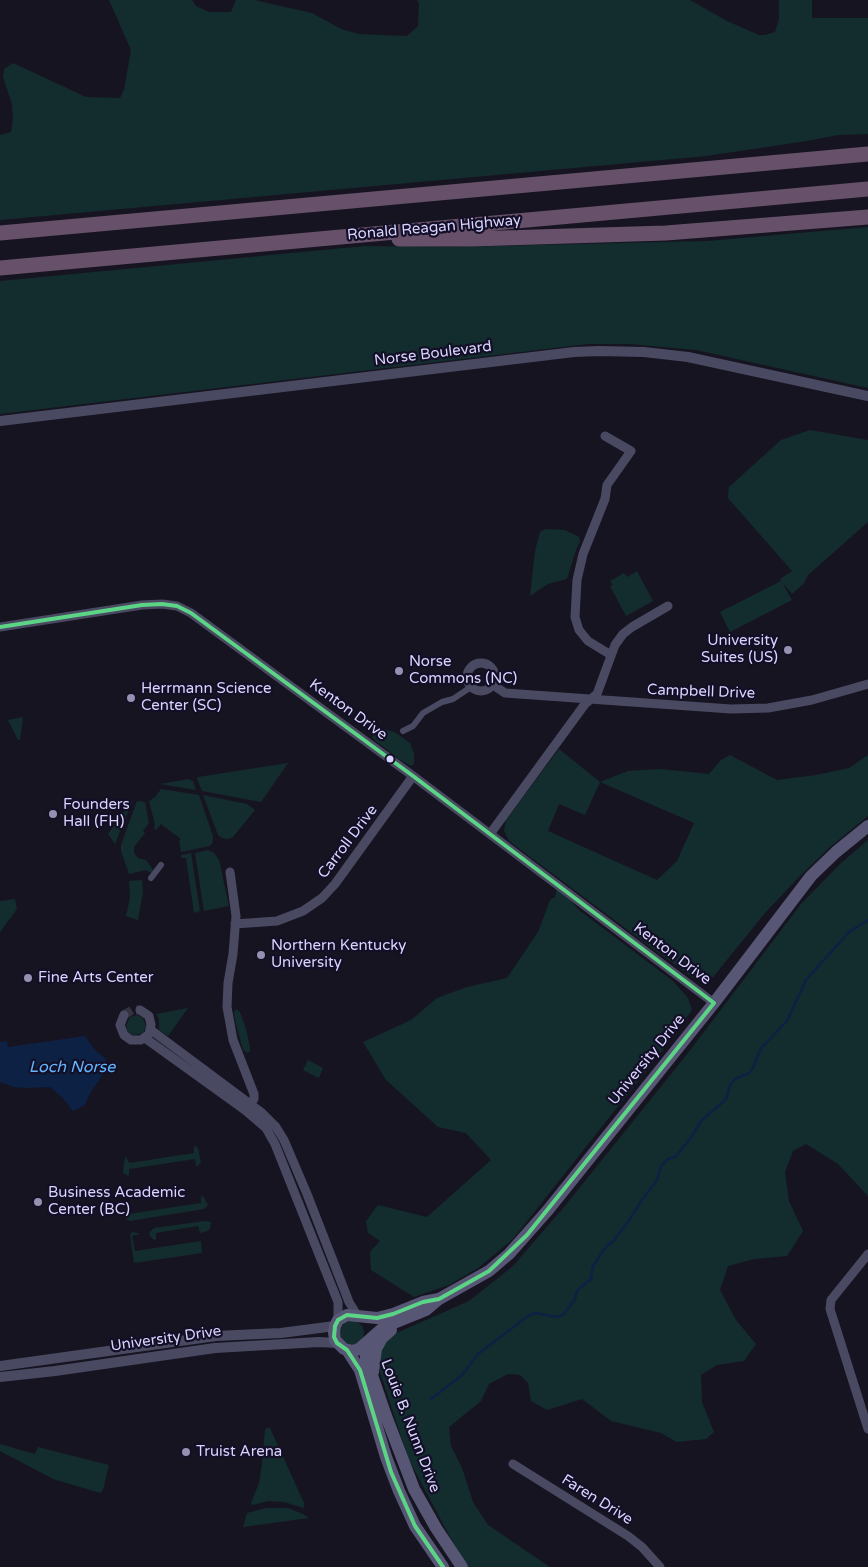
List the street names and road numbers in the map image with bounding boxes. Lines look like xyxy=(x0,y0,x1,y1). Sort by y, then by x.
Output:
street label: Ronald Reagan Highway xyxy=(346,211,522,245)
street label: Norse Boulevard xyxy=(373,338,493,370)
street label: Kenton Drive xyxy=(305,676,391,744)
street label: Campbell Drive xyxy=(647,681,755,703)
street label: Carroll Drive xyxy=(314,802,382,882)
street label: Kenton Drive xyxy=(630,919,714,989)
street label: University Drive xyxy=(605,1011,689,1109)
street label: University Drive xyxy=(110,1322,222,1356)
street label: Louie B. Nunn Drive xyxy=(376,1357,444,1495)
street label: Faren Drive xyxy=(558,1471,636,1529)

